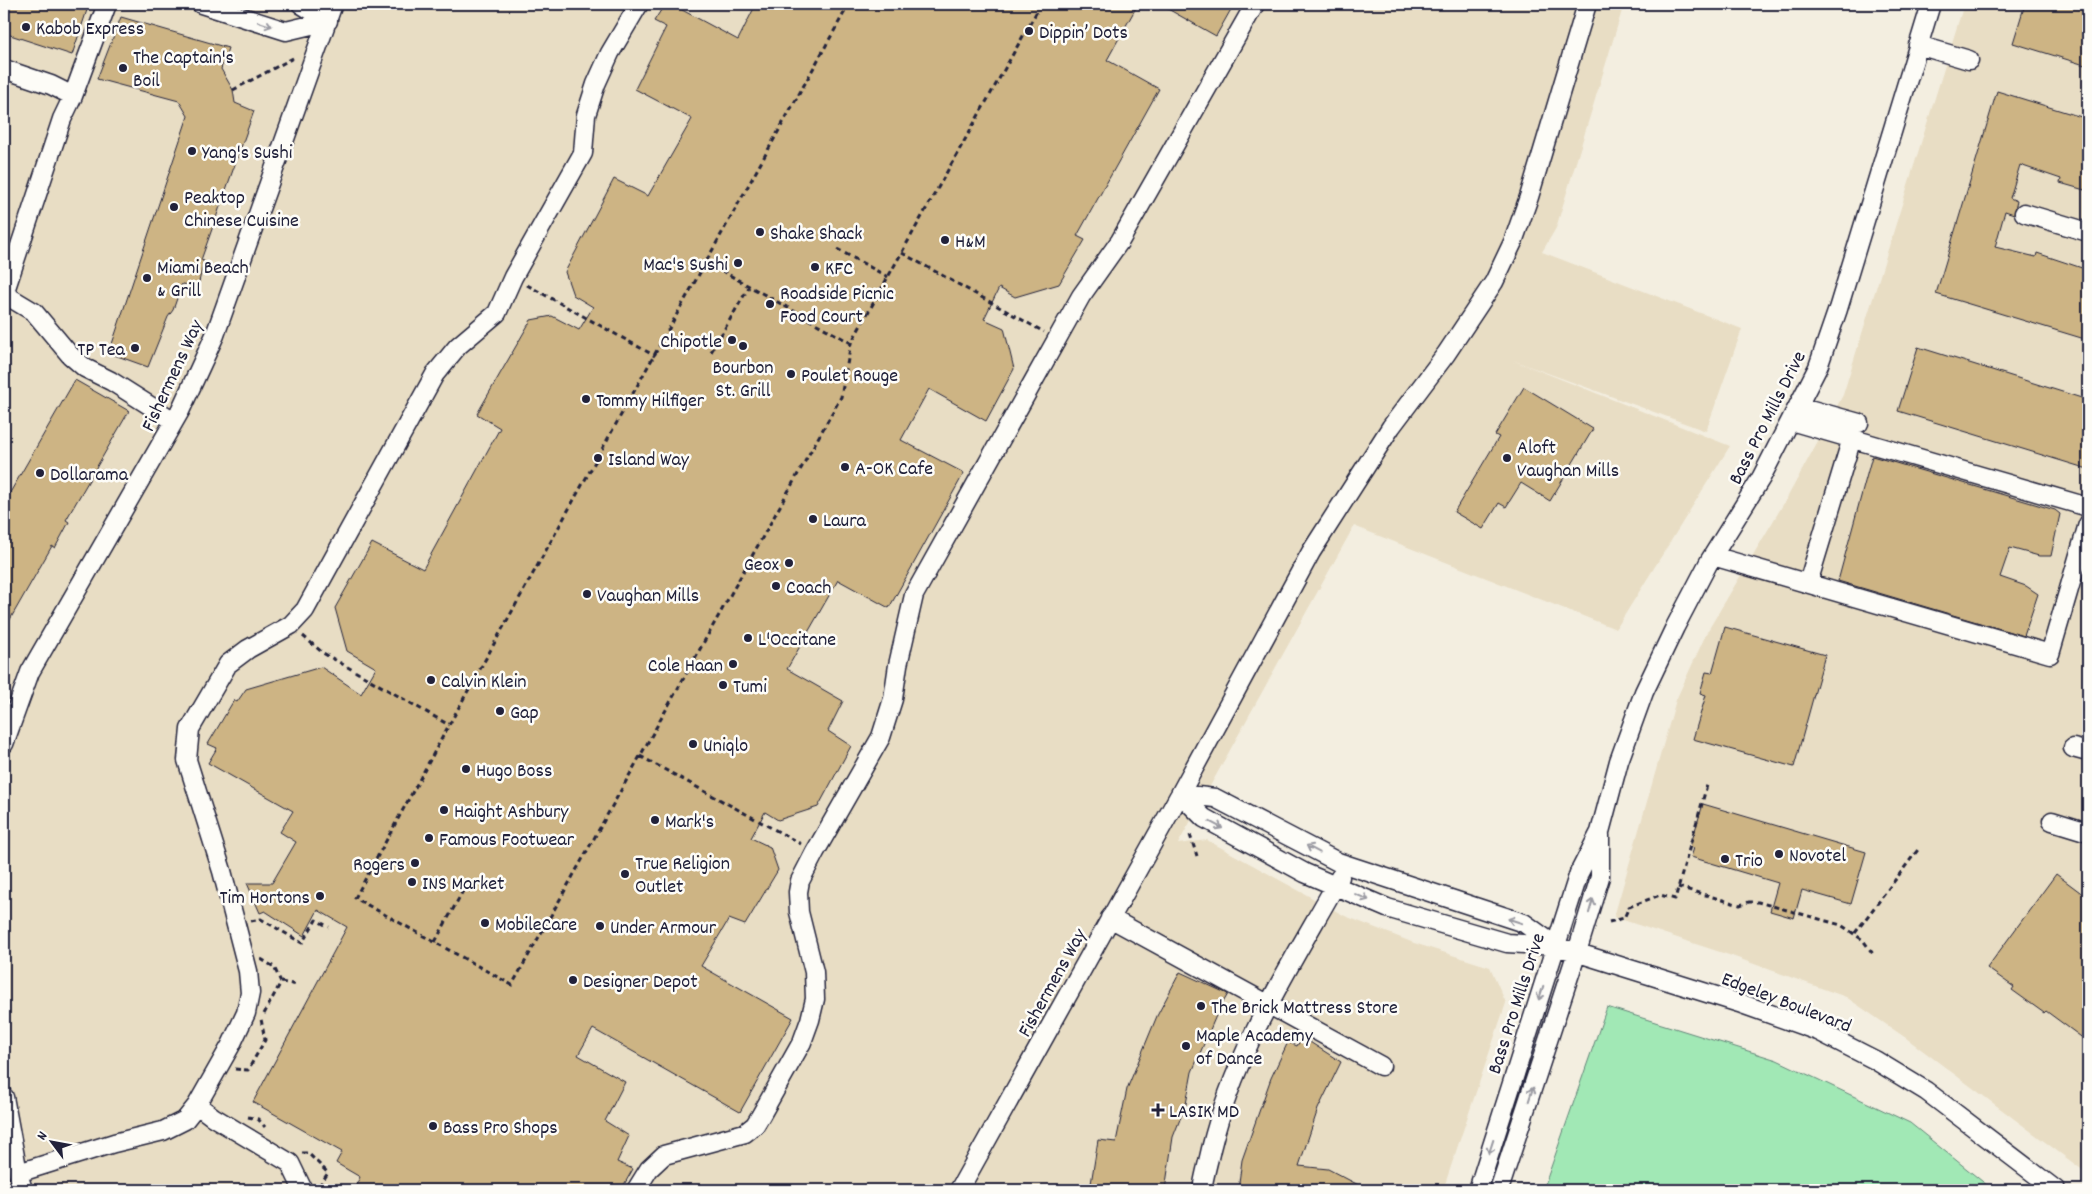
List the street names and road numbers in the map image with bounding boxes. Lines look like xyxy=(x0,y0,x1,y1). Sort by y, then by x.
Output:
street label: Fishermens Way xyxy=(136,315,212,437)
street label: Bass Pro Mills Drive xyxy=(1723,346,1815,490)
street label: Fishermens Way xyxy=(1012,923,1095,1043)
street label: Bass Pro Mills Drive xyxy=(1482,930,1554,1078)
street label: Edgeley Boulevard xyxy=(1717,966,1855,1041)

